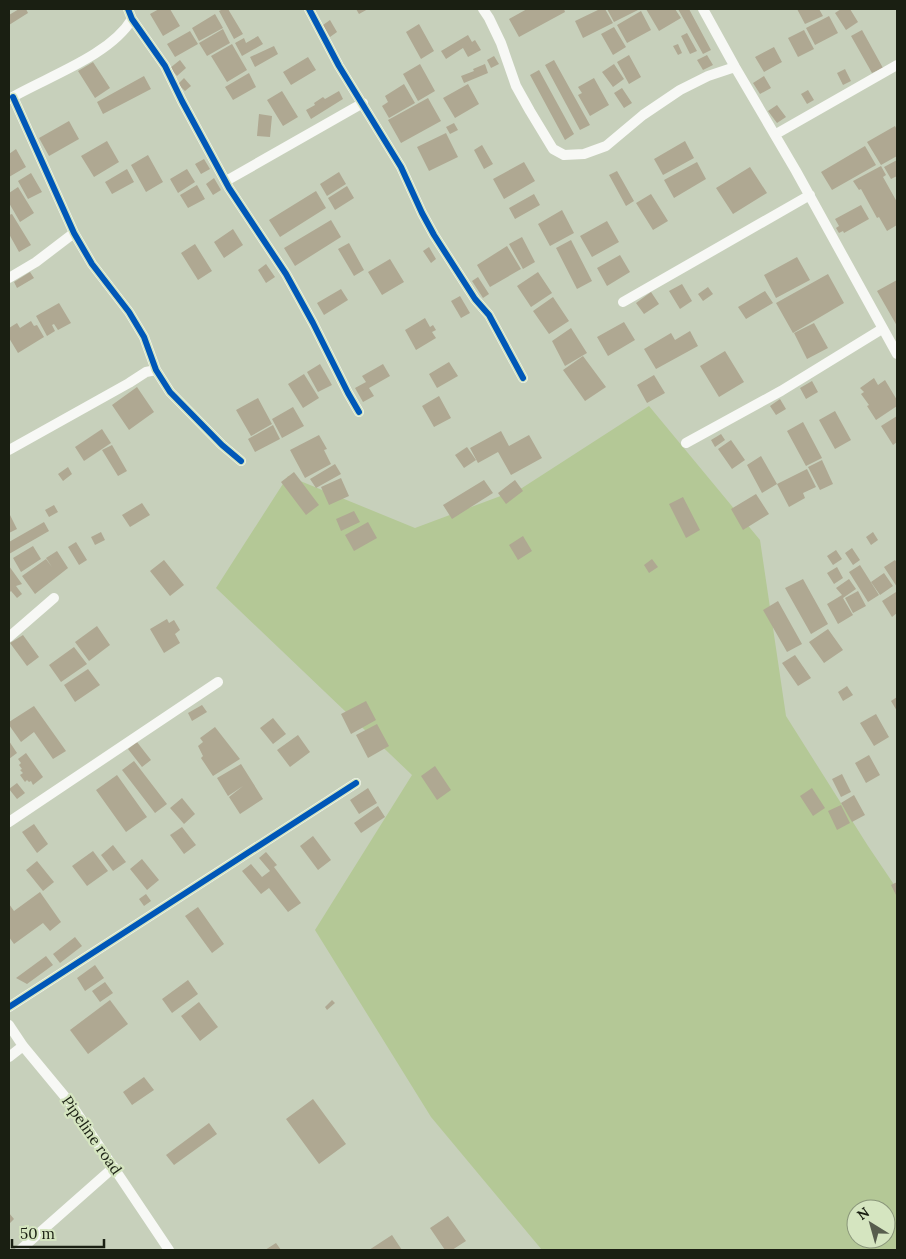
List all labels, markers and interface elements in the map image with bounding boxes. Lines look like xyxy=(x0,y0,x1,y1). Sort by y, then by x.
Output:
street label: Pipeline road xyxy=(58,1092,126,1178)
north arrow xyxy=(846,1199,896,1249)
text: N xyxy=(853,1203,873,1224)
scale bar xyxy=(12,1216,105,1248)
text: 50 m xyxy=(20,1224,55,1243)

